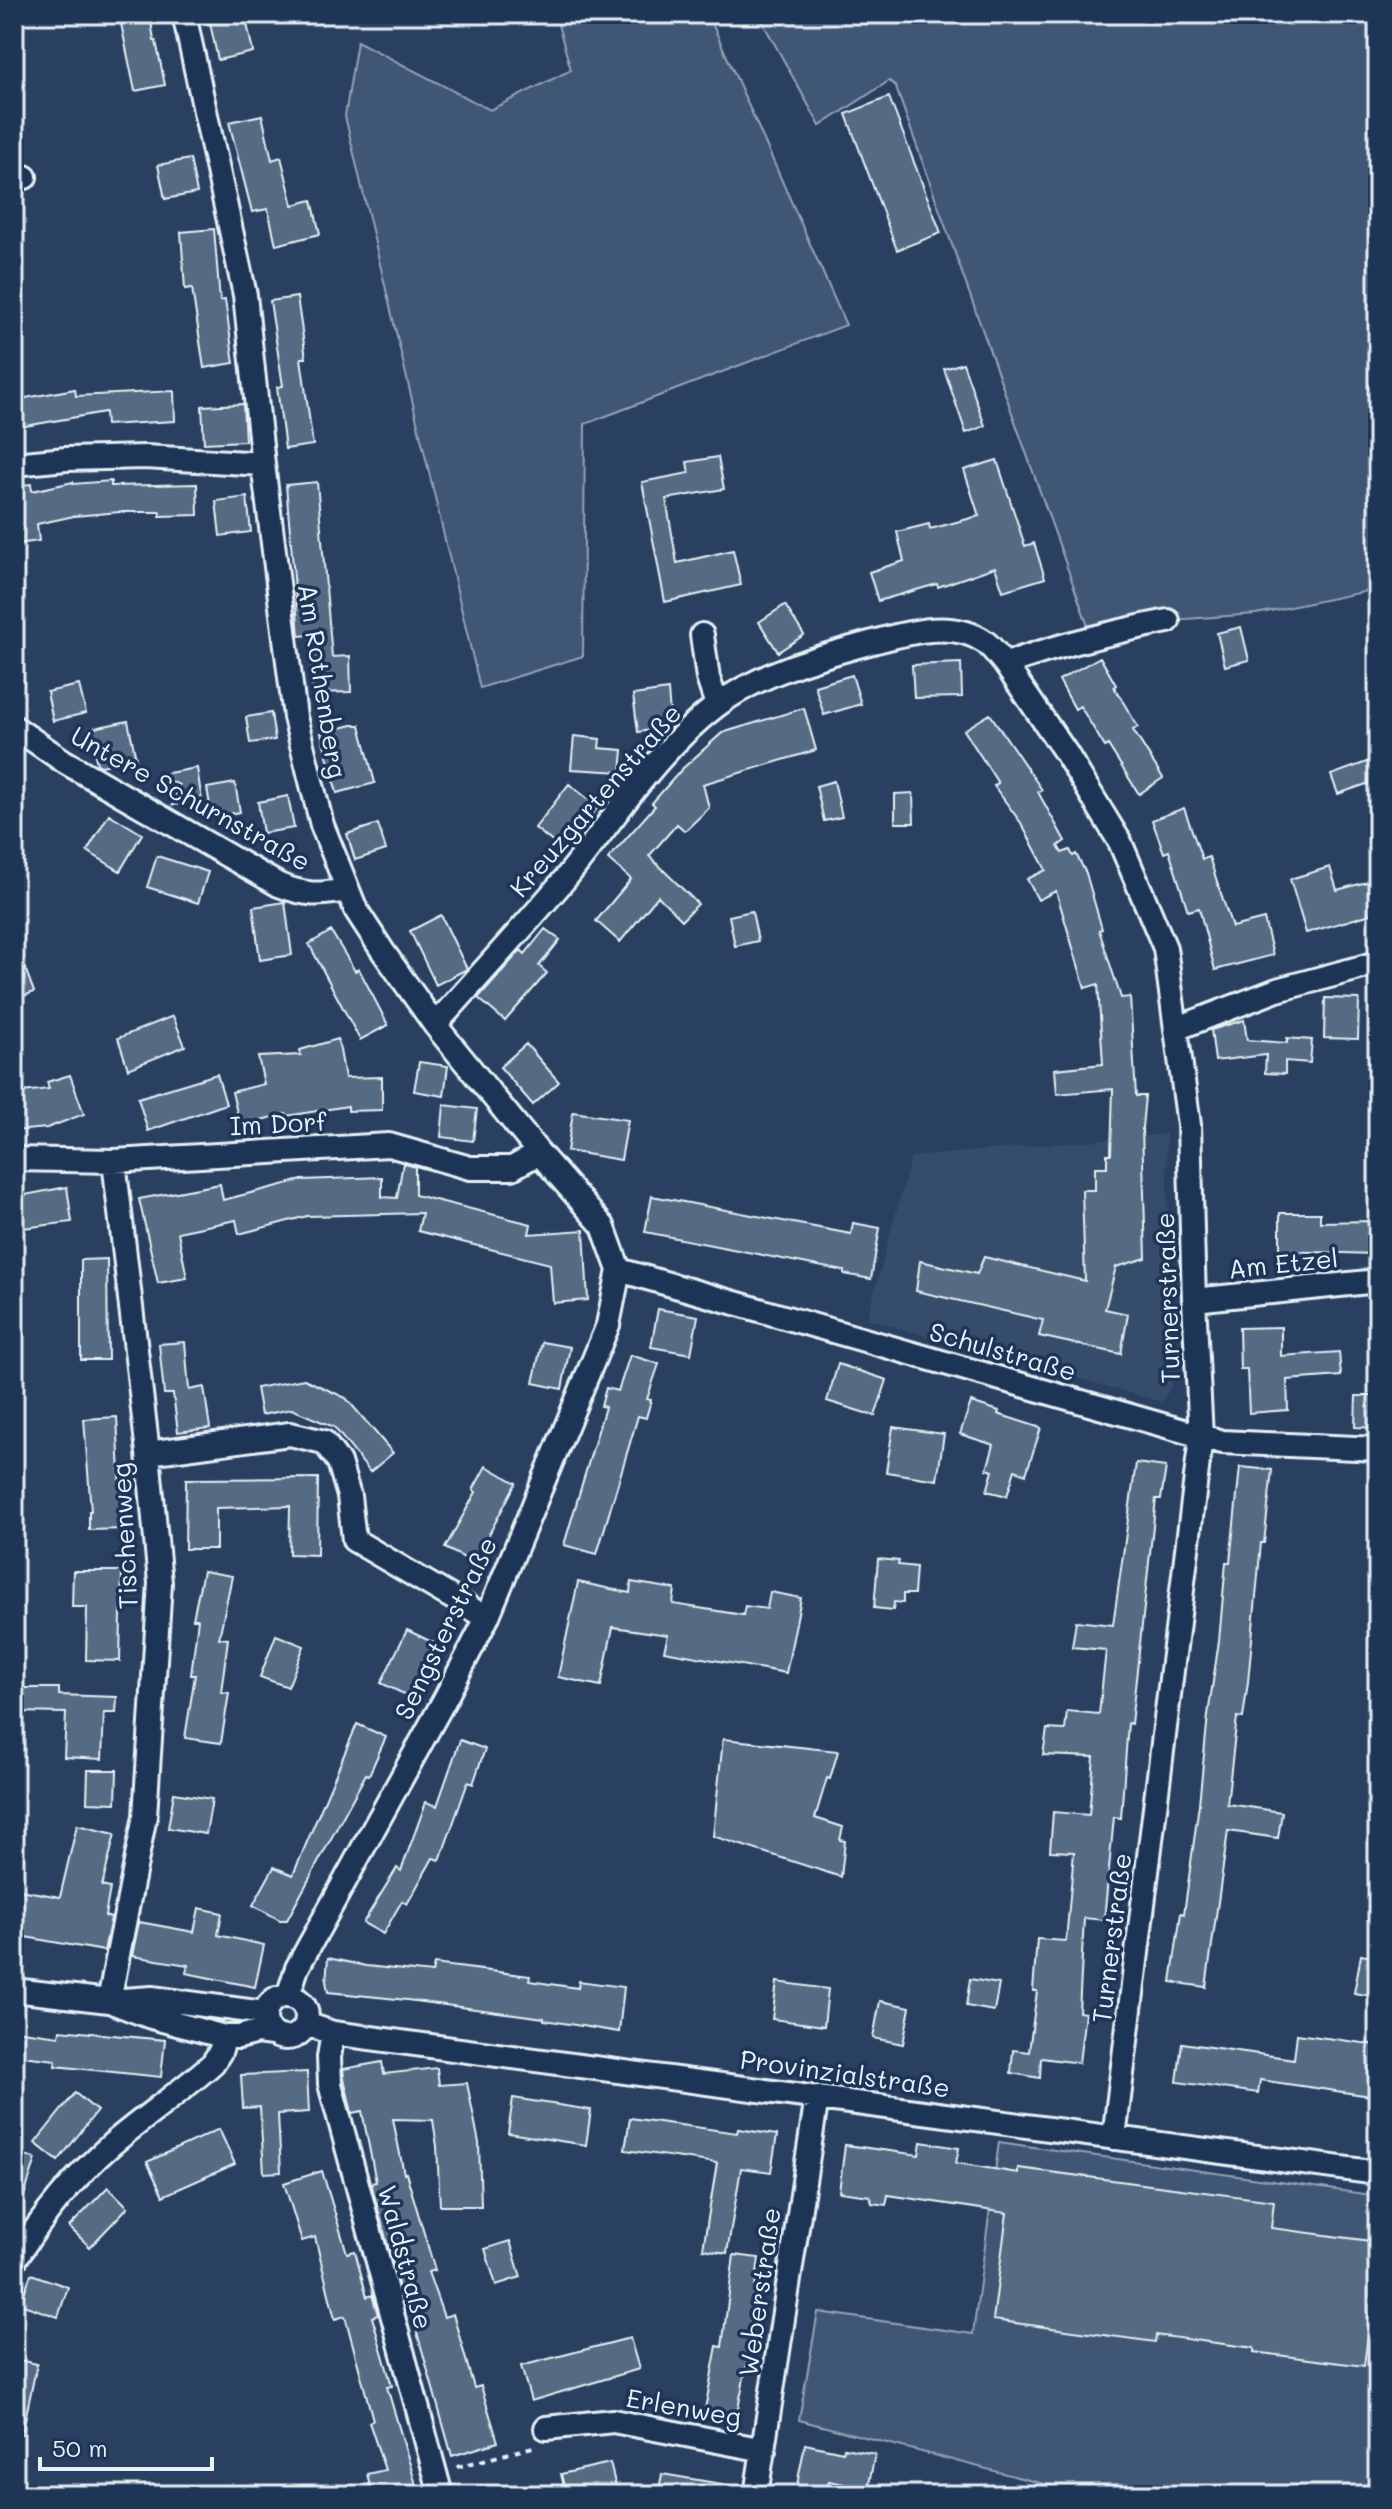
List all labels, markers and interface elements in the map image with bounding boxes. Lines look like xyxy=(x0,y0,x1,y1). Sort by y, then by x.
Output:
street label: Am Rothenberg xyxy=(291,581,355,781)
street label: Kreuzgartenstraße xyxy=(502,696,688,904)
street label: Untere Schurnstraße xyxy=(65,718,317,878)
street label: Im Dorf xyxy=(229,1103,328,1143)
street label: Turnerstraße xyxy=(1147,1212,1187,1384)
street label: Am Etzel xyxy=(1226,1240,1340,1286)
street label: Schulstraße xyxy=(926,1314,1080,1388)
street label: Tischenweg xyxy=(103,1462,145,1610)
street label: Sengsterstraße xyxy=(386,1531,504,1725)
street label: Turnerstraße xyxy=(1084,1851,1138,2025)
street label: Provinzialstraße xyxy=(738,2041,952,2105)
street label: Waldstraße xyxy=(370,2181,442,2333)
street label: Weberstraße xyxy=(730,2205,788,2379)
street label: Erlenweg xyxy=(624,2380,744,2434)
scale bar xyxy=(40,2421,212,2471)
text: 50 m xyxy=(52,2432,108,2463)

